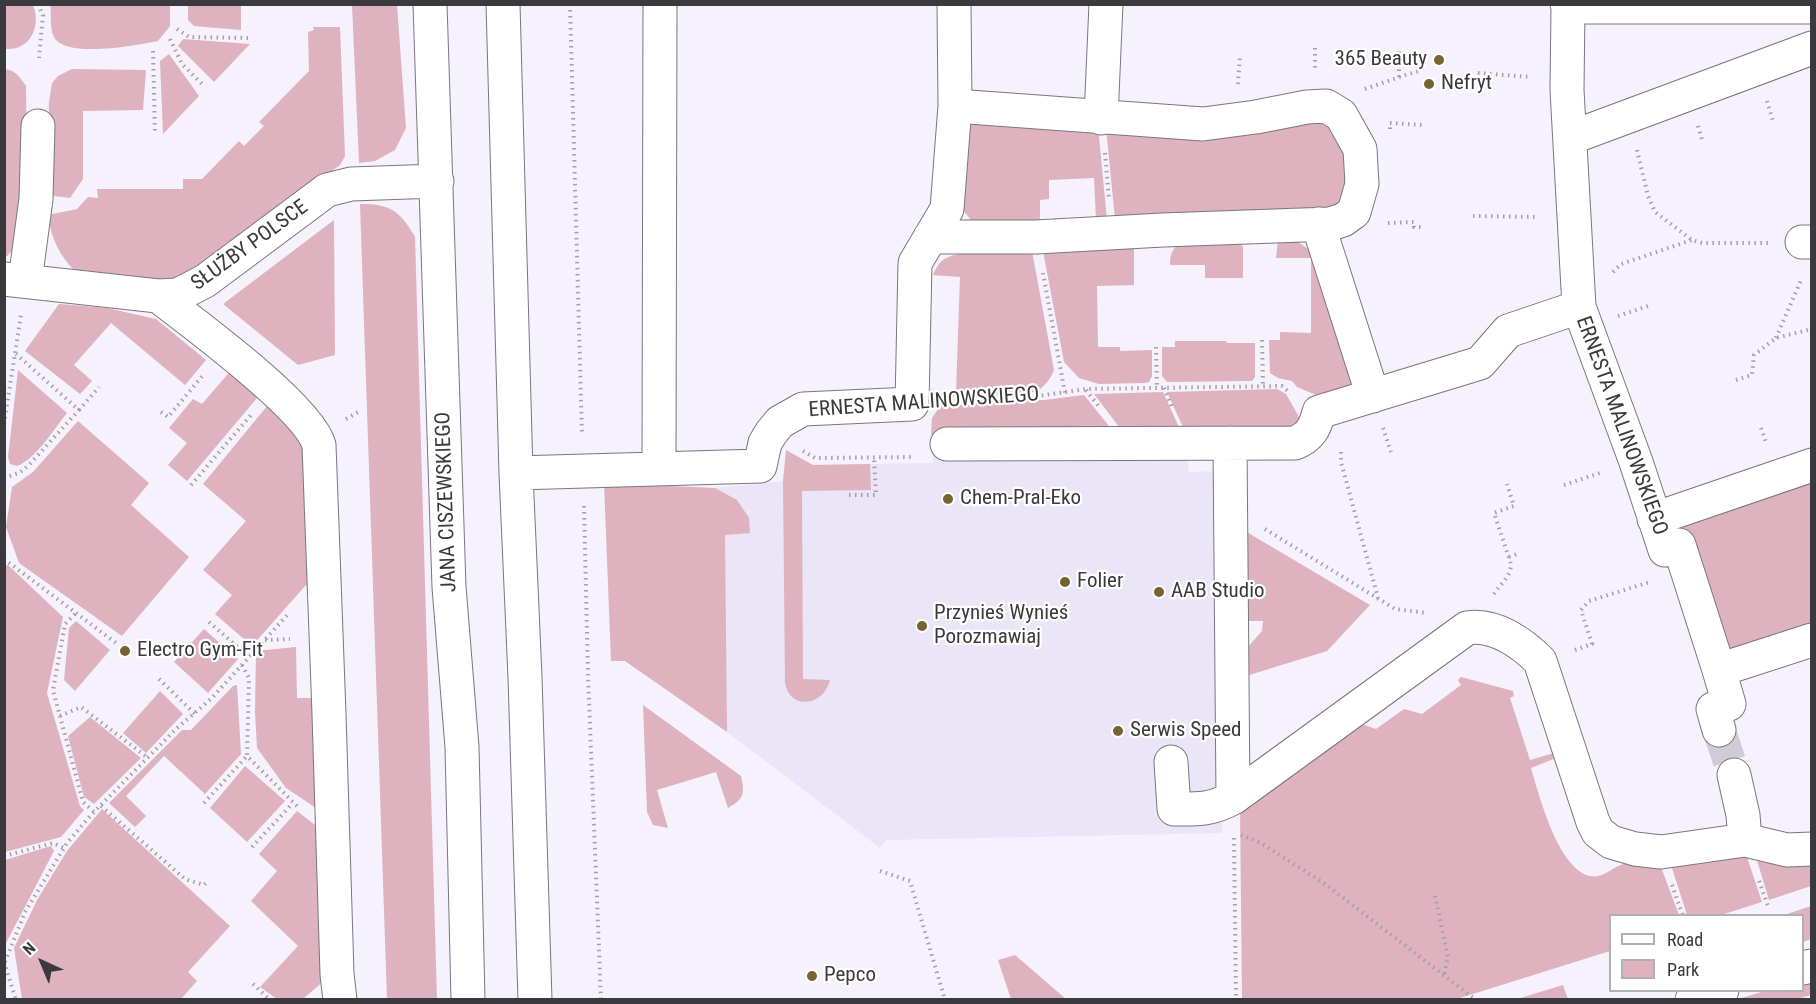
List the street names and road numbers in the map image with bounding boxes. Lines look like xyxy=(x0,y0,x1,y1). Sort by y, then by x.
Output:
street label: SŁUŻBY POLSCE xyxy=(187,195,313,297)
street label: ERNESTA MALINOWSKIEGO xyxy=(1570,313,1672,539)
street label: ERNESTA MALINOWSKIEGO xyxy=(808,382,1040,424)
street label: JANA CISZEWSKIEGO xyxy=(431,411,463,593)

